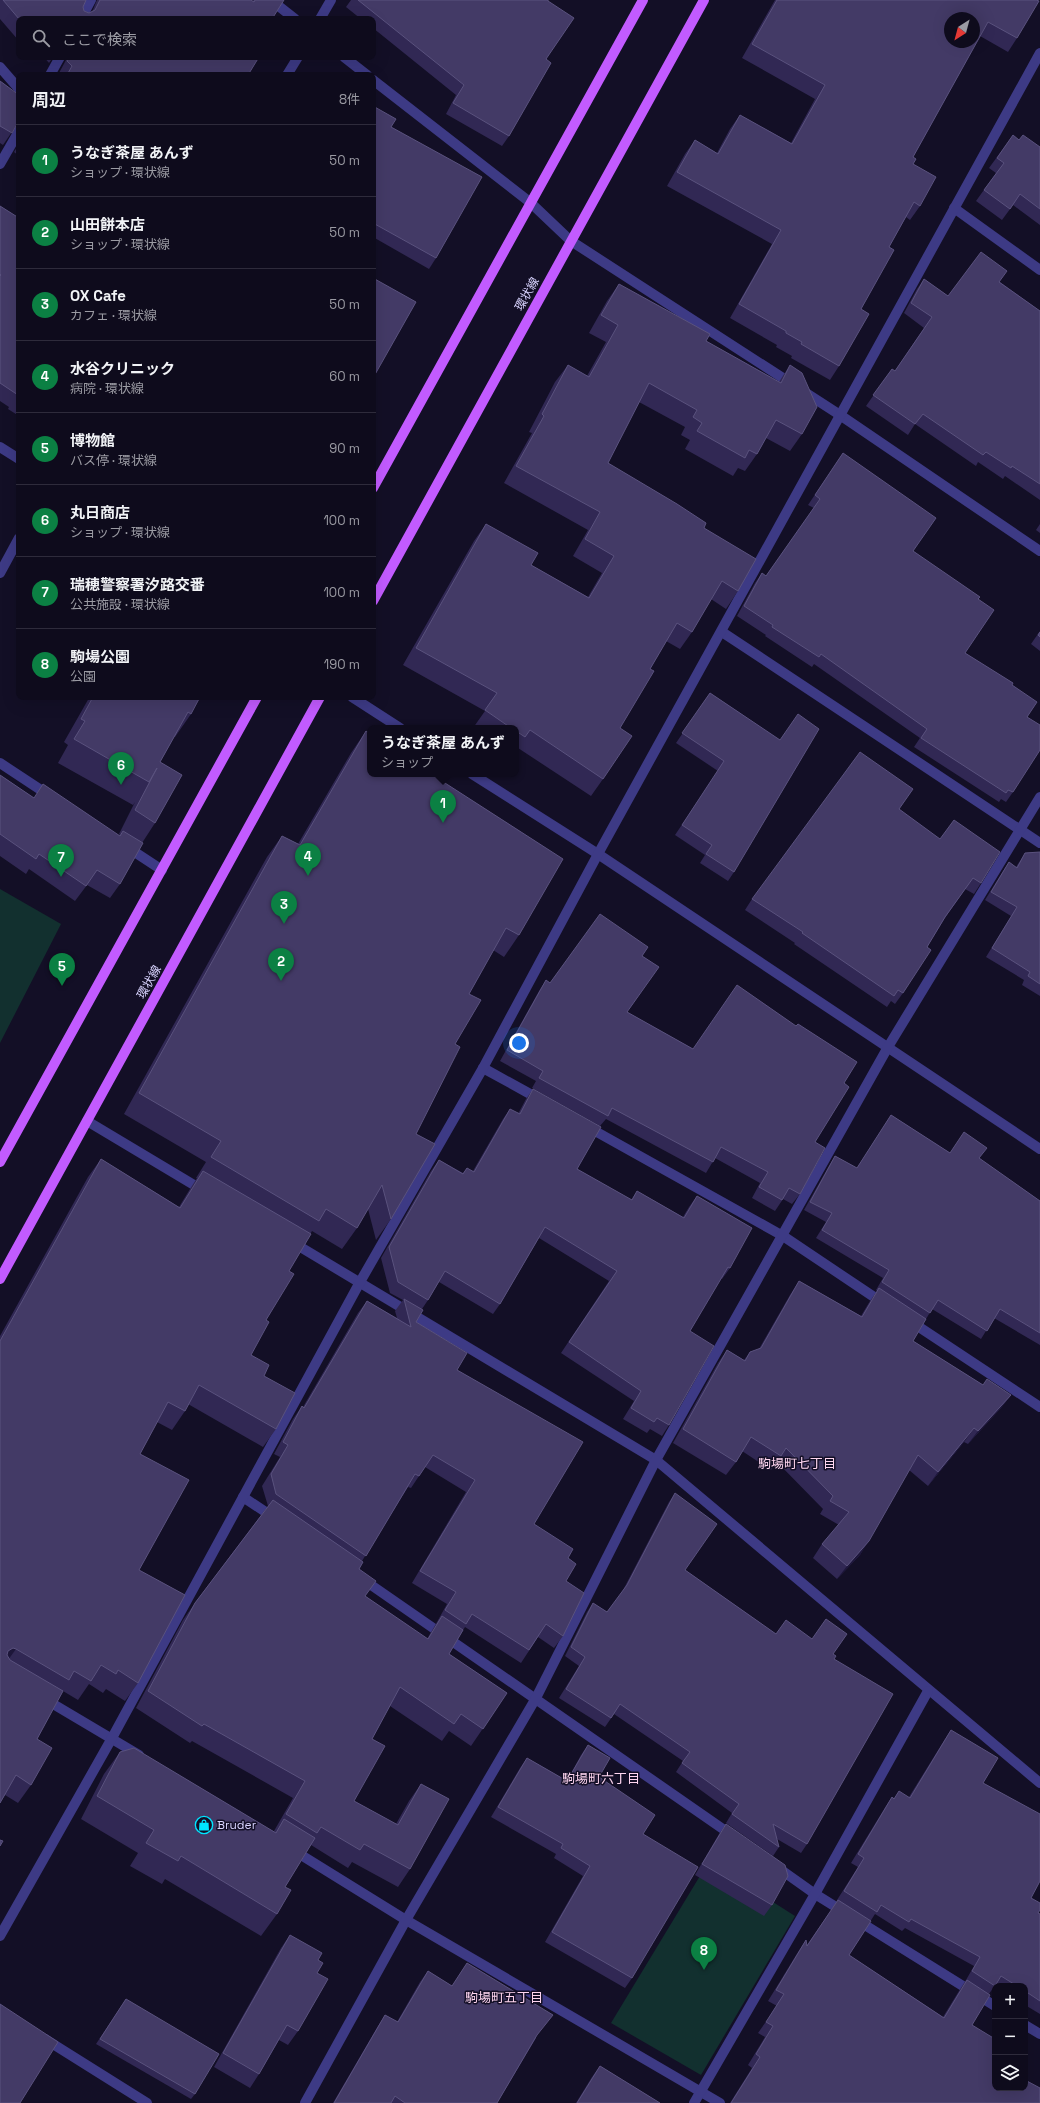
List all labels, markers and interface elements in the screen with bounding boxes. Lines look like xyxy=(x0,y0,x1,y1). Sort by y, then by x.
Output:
north arrow xyxy=(944,12,980,48)
search box xyxy=(16,16,376,60)
icon: search xyxy=(30,27,52,49)
text: ここで検索 xyxy=(62,30,137,49)
text: 周辺 xyxy=(32,89,66,111)
text: 8件 xyxy=(339,91,360,108)
text: うなぎ茶屋 あんず xyxy=(70,143,194,162)
text: 1 xyxy=(42,152,48,169)
text: 50 m xyxy=(329,152,360,169)
text: ショップ · 環状線 xyxy=(70,164,170,181)
text: 山田餅本店 xyxy=(70,215,145,234)
text: 2 xyxy=(41,224,49,241)
text: 50 m xyxy=(329,224,360,241)
text: ショップ · 環状線 xyxy=(70,236,170,253)
street label: 環状線 xyxy=(511,274,543,314)
text: OX Cafe xyxy=(70,286,126,305)
text: 3 xyxy=(41,296,49,313)
text: 50 m xyxy=(329,296,360,313)
text: カフェ · 環状線 xyxy=(70,307,157,324)
text: 水谷クリニック xyxy=(70,359,175,378)
text: 4 xyxy=(41,368,49,385)
text: 60 m xyxy=(329,368,360,385)
text: 病院 · 環状線 xyxy=(70,380,144,397)
text: 博物館 xyxy=(70,431,115,450)
text: 5 xyxy=(41,440,49,457)
text: 90 m xyxy=(329,440,360,457)
text: バス停 · 環状線 xyxy=(70,452,157,469)
text: 丸日商店 xyxy=(70,503,130,522)
text: 6 xyxy=(41,512,49,529)
text: 100 m xyxy=(323,512,360,529)
text: ショップ · 環状線 xyxy=(70,524,170,541)
text: 瑞穂警察署汐路交番 xyxy=(70,575,205,594)
text: 7 xyxy=(41,584,49,601)
text: 100 m xyxy=(323,584,360,601)
text: 公共施設 · 環状線 xyxy=(70,596,170,613)
text: 駒場公園 xyxy=(70,647,130,666)
text: 8 xyxy=(41,656,49,673)
text: 190 m xyxy=(324,656,360,673)
text: 公園 xyxy=(70,668,96,685)
popup xyxy=(367,725,519,777)
text: うなぎ茶屋 あんず xyxy=(381,733,505,752)
pin: 6 xyxy=(108,752,134,785)
text: ショップ xyxy=(381,754,433,771)
pin: 1 xyxy=(430,790,456,823)
pin: 4 xyxy=(295,843,321,876)
pin: 7 xyxy=(48,844,74,877)
pin: 3 xyxy=(271,891,297,924)
pin: 2 xyxy=(268,948,294,981)
pin: 5 xyxy=(49,953,75,986)
street label: 環状線 xyxy=(133,962,165,1002)
your location xyxy=(509,1033,529,1053)
district label: 駒場町七丁目 xyxy=(758,1455,836,1472)
district label: 駒場町六丁目 xyxy=(562,1770,640,1787)
shop icon: Bruder xyxy=(194,1815,214,1835)
place label: Bruder xyxy=(217,1817,257,1833)
pin: 8 xyxy=(691,1937,717,1970)
map controls xyxy=(992,1983,1028,2091)
button: + xyxy=(992,1983,1028,2019)
district label: 駒場町五丁目 xyxy=(465,1989,543,2006)
button: − xyxy=(992,2019,1028,2055)
button: layers xyxy=(992,2055,1028,2091)

